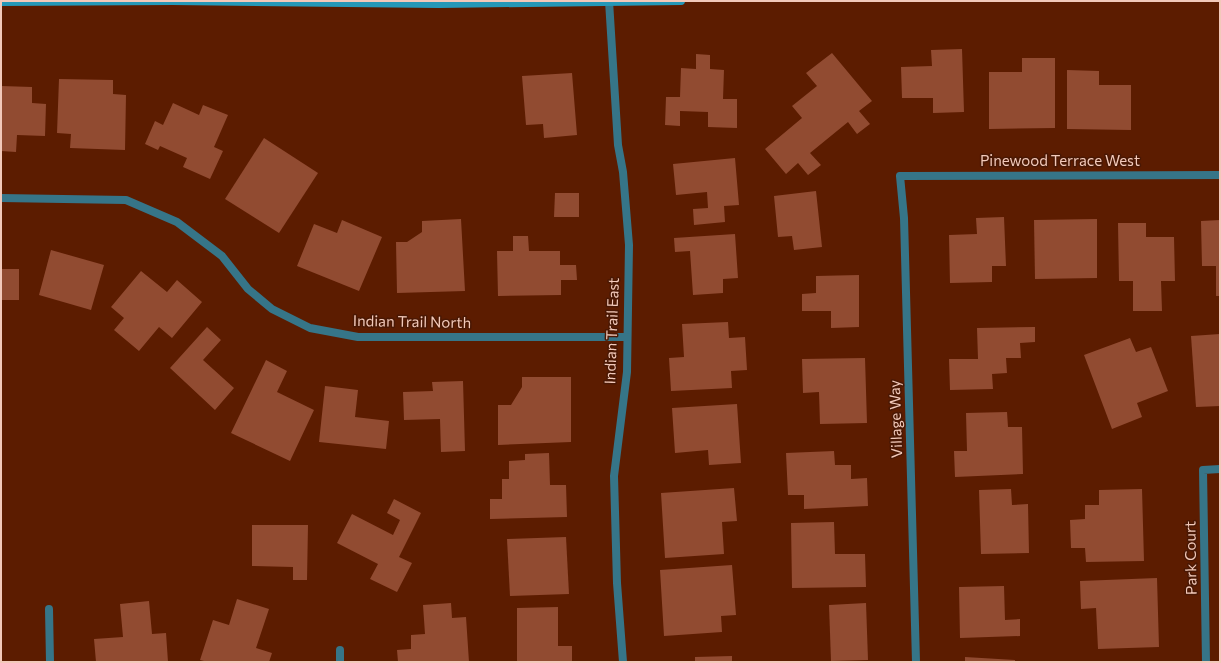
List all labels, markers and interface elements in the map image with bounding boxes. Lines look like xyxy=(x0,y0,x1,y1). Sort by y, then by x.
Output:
street label: Pinewood Terrace West xyxy=(980,151,1140,169)
street label: Indian Trail East xyxy=(600,277,622,385)
street label: Indian Trail North xyxy=(353,311,471,331)
street label: Village Way xyxy=(885,379,905,458)
street label: Park Court xyxy=(1180,521,1200,595)

